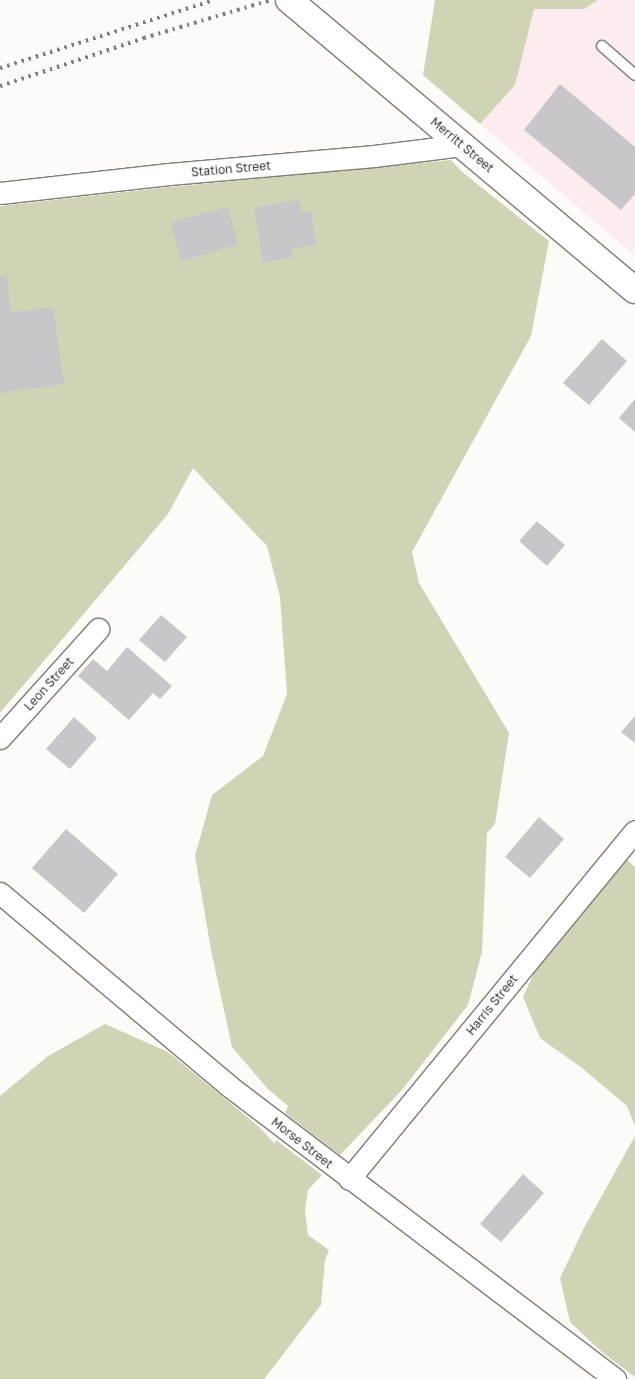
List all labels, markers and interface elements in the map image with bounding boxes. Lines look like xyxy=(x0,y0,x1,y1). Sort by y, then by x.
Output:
street label: Merritt Street xyxy=(428,114,496,176)
street label: Station Street xyxy=(191,158,271,180)
street label: Leon Street xyxy=(21,654,77,714)
street label: Harris Street xyxy=(463,972,521,1038)
street label: Morse Street xyxy=(268,1115,336,1171)

